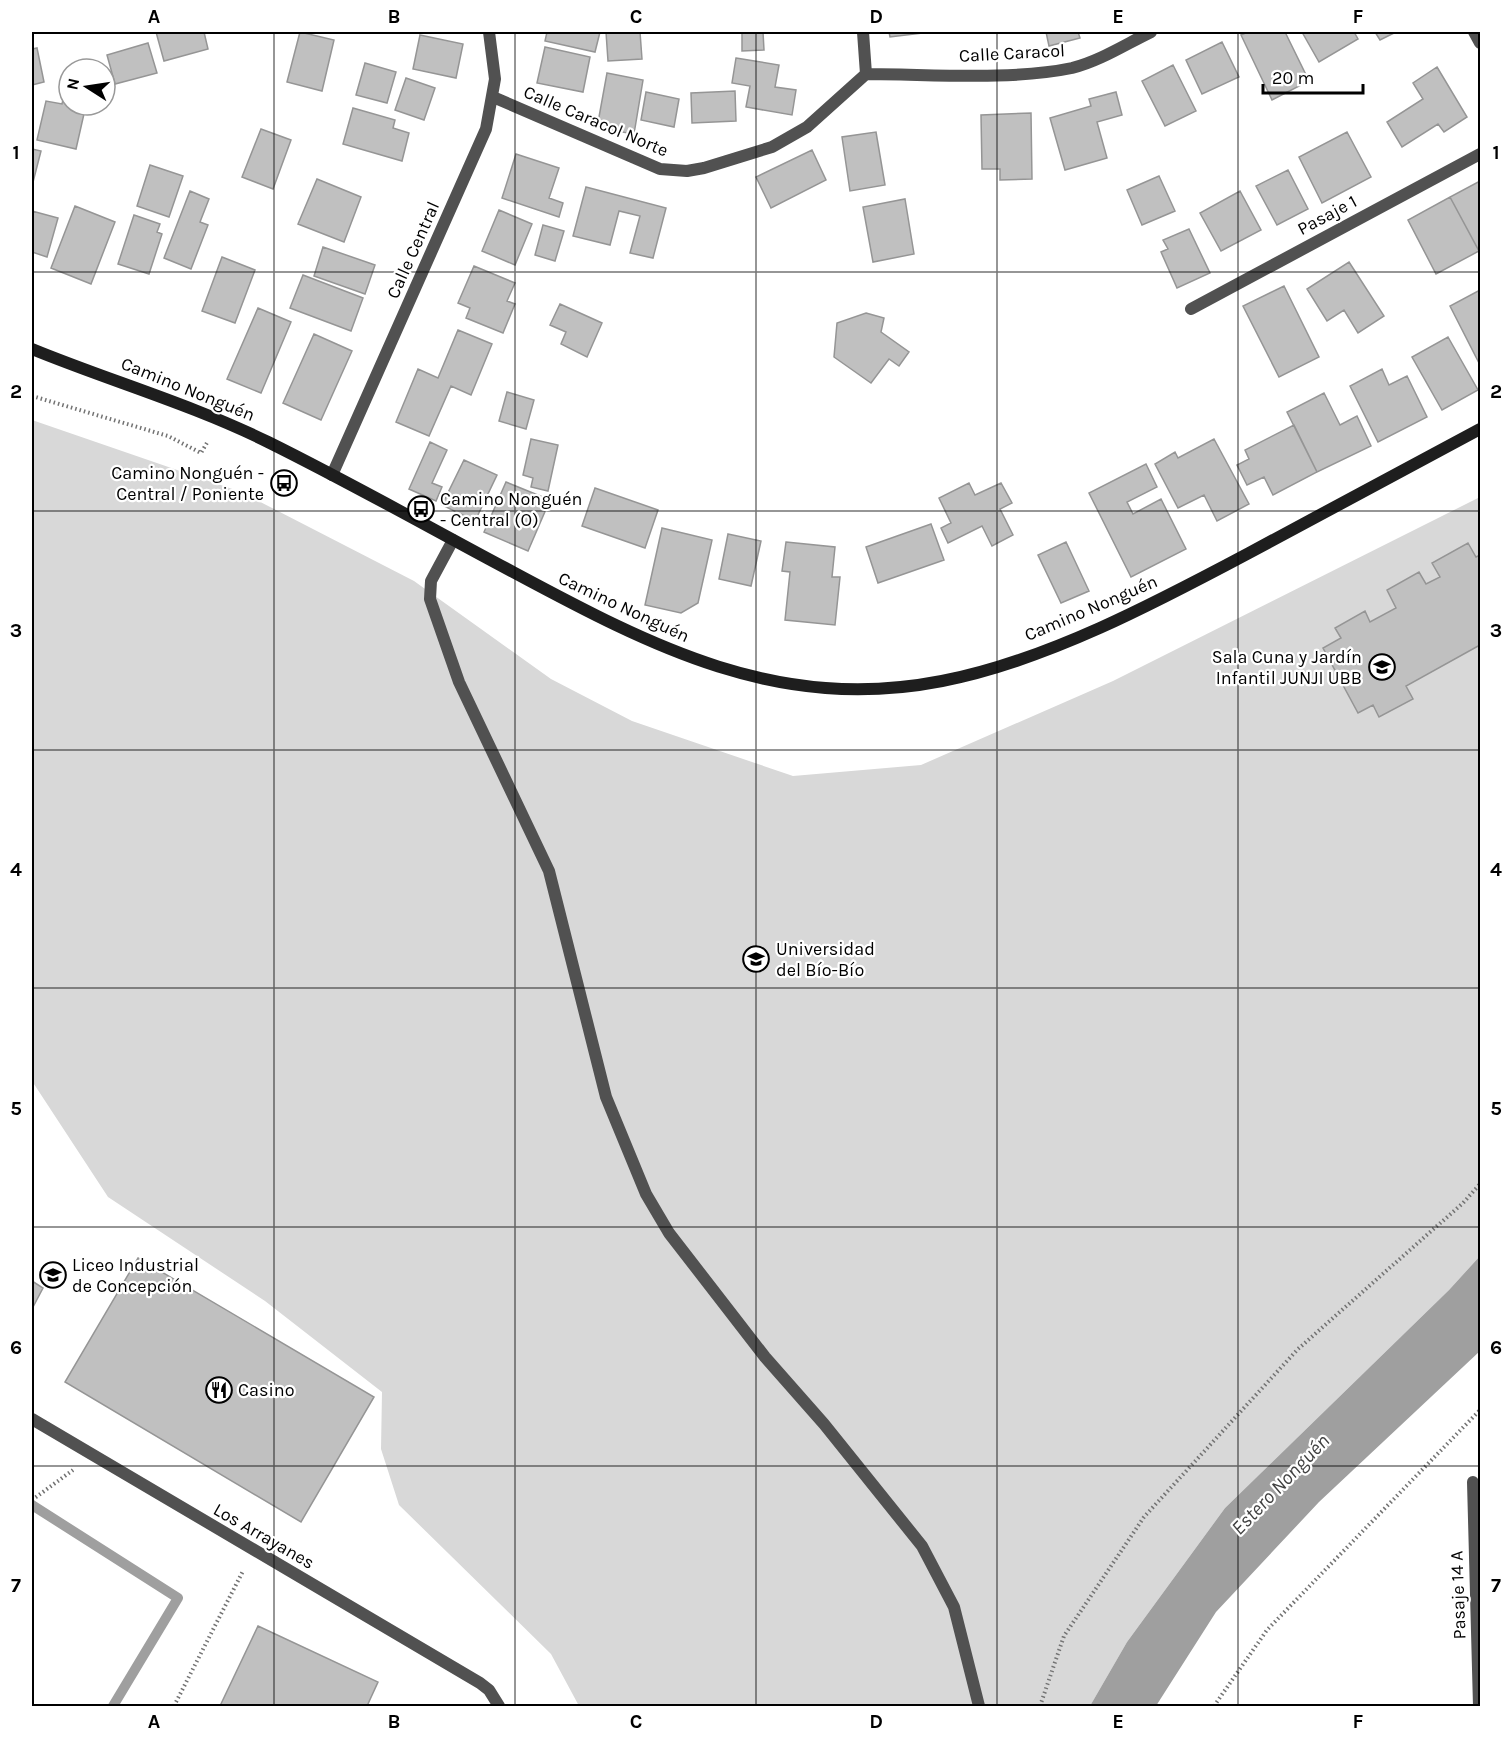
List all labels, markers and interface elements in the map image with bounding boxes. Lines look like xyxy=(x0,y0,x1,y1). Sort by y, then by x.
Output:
text: A xyxy=(148,5,161,28)
text: B xyxy=(388,5,400,28)
text: C xyxy=(630,5,642,28)
text: D xyxy=(869,5,883,28)
text: E xyxy=(1112,5,1124,28)
text: F xyxy=(1353,5,1364,28)
street label: Calle Caracol xyxy=(958,39,1066,67)
north arrow xyxy=(57,57,117,117)
scale bar xyxy=(1263,57,1364,95)
text: 20 m xyxy=(1272,67,1314,89)
text: N xyxy=(62,76,83,92)
street label: Calle Caracol Norte xyxy=(520,81,672,161)
text: 1 xyxy=(12,141,20,164)
text: 1 xyxy=(1492,141,1500,164)
street label: Pasaje 1 xyxy=(1293,190,1361,240)
street label: Calle Central xyxy=(382,198,444,302)
street label: Camino Nonguén xyxy=(118,352,258,426)
text: 2 xyxy=(10,380,22,403)
text: 2 xyxy=(1490,380,1502,403)
place label: Camino Nonguén - Central / Poniente xyxy=(111,462,264,505)
bus stop icon: Camino Nonguén - Central / Poniente xyxy=(269,468,299,498)
place label: Camino Nonguén - Central (O) xyxy=(440,488,582,531)
bus stop icon: Camino Nonguén - Central (O) xyxy=(406,494,436,524)
street label: Camino Nonguén xyxy=(555,567,693,647)
street label: Camino Nonguén xyxy=(1021,570,1161,646)
text: 3 xyxy=(10,619,22,642)
text: 3 xyxy=(1490,619,1502,642)
place label: Sala Cuna y Jardín Infantil JUNJI UBB xyxy=(1212,646,1362,689)
school or university icon: Sala Cuna y Jardín Infantil JUNJI UBB xyxy=(1367,652,1397,682)
text: 4 xyxy=(10,858,22,881)
text: 4 xyxy=(1490,858,1502,881)
place label: Universidad del Bío-Bío xyxy=(776,938,875,981)
school or university icon: Universidad del Bío-Bío xyxy=(741,944,771,974)
text: 5 xyxy=(10,1097,22,1120)
text: 5 xyxy=(1490,1097,1502,1120)
place label: Liceo Industrial de Concepción xyxy=(72,1254,199,1297)
school or university icon: Liceo Industrial de Concepción xyxy=(38,1260,68,1290)
text: 6 xyxy=(10,1336,22,1359)
text: 6 xyxy=(1490,1336,1502,1359)
restaurant icon: Casino xyxy=(204,1375,234,1405)
place label: Casino xyxy=(238,1379,294,1401)
water label: Estero Nonguén xyxy=(1227,1429,1334,1539)
street label: Los Arrayanes xyxy=(210,1498,318,1574)
street label: Pasaje 14 A xyxy=(1445,1550,1471,1640)
text: 7 xyxy=(11,1574,21,1597)
text: 7 xyxy=(1491,1574,1501,1597)
text: A xyxy=(148,1710,161,1733)
text: B xyxy=(388,1710,400,1733)
text: C xyxy=(630,1710,642,1733)
text: D xyxy=(869,1710,883,1733)
text: E xyxy=(1112,1710,1124,1733)
text: F xyxy=(1353,1710,1364,1733)

